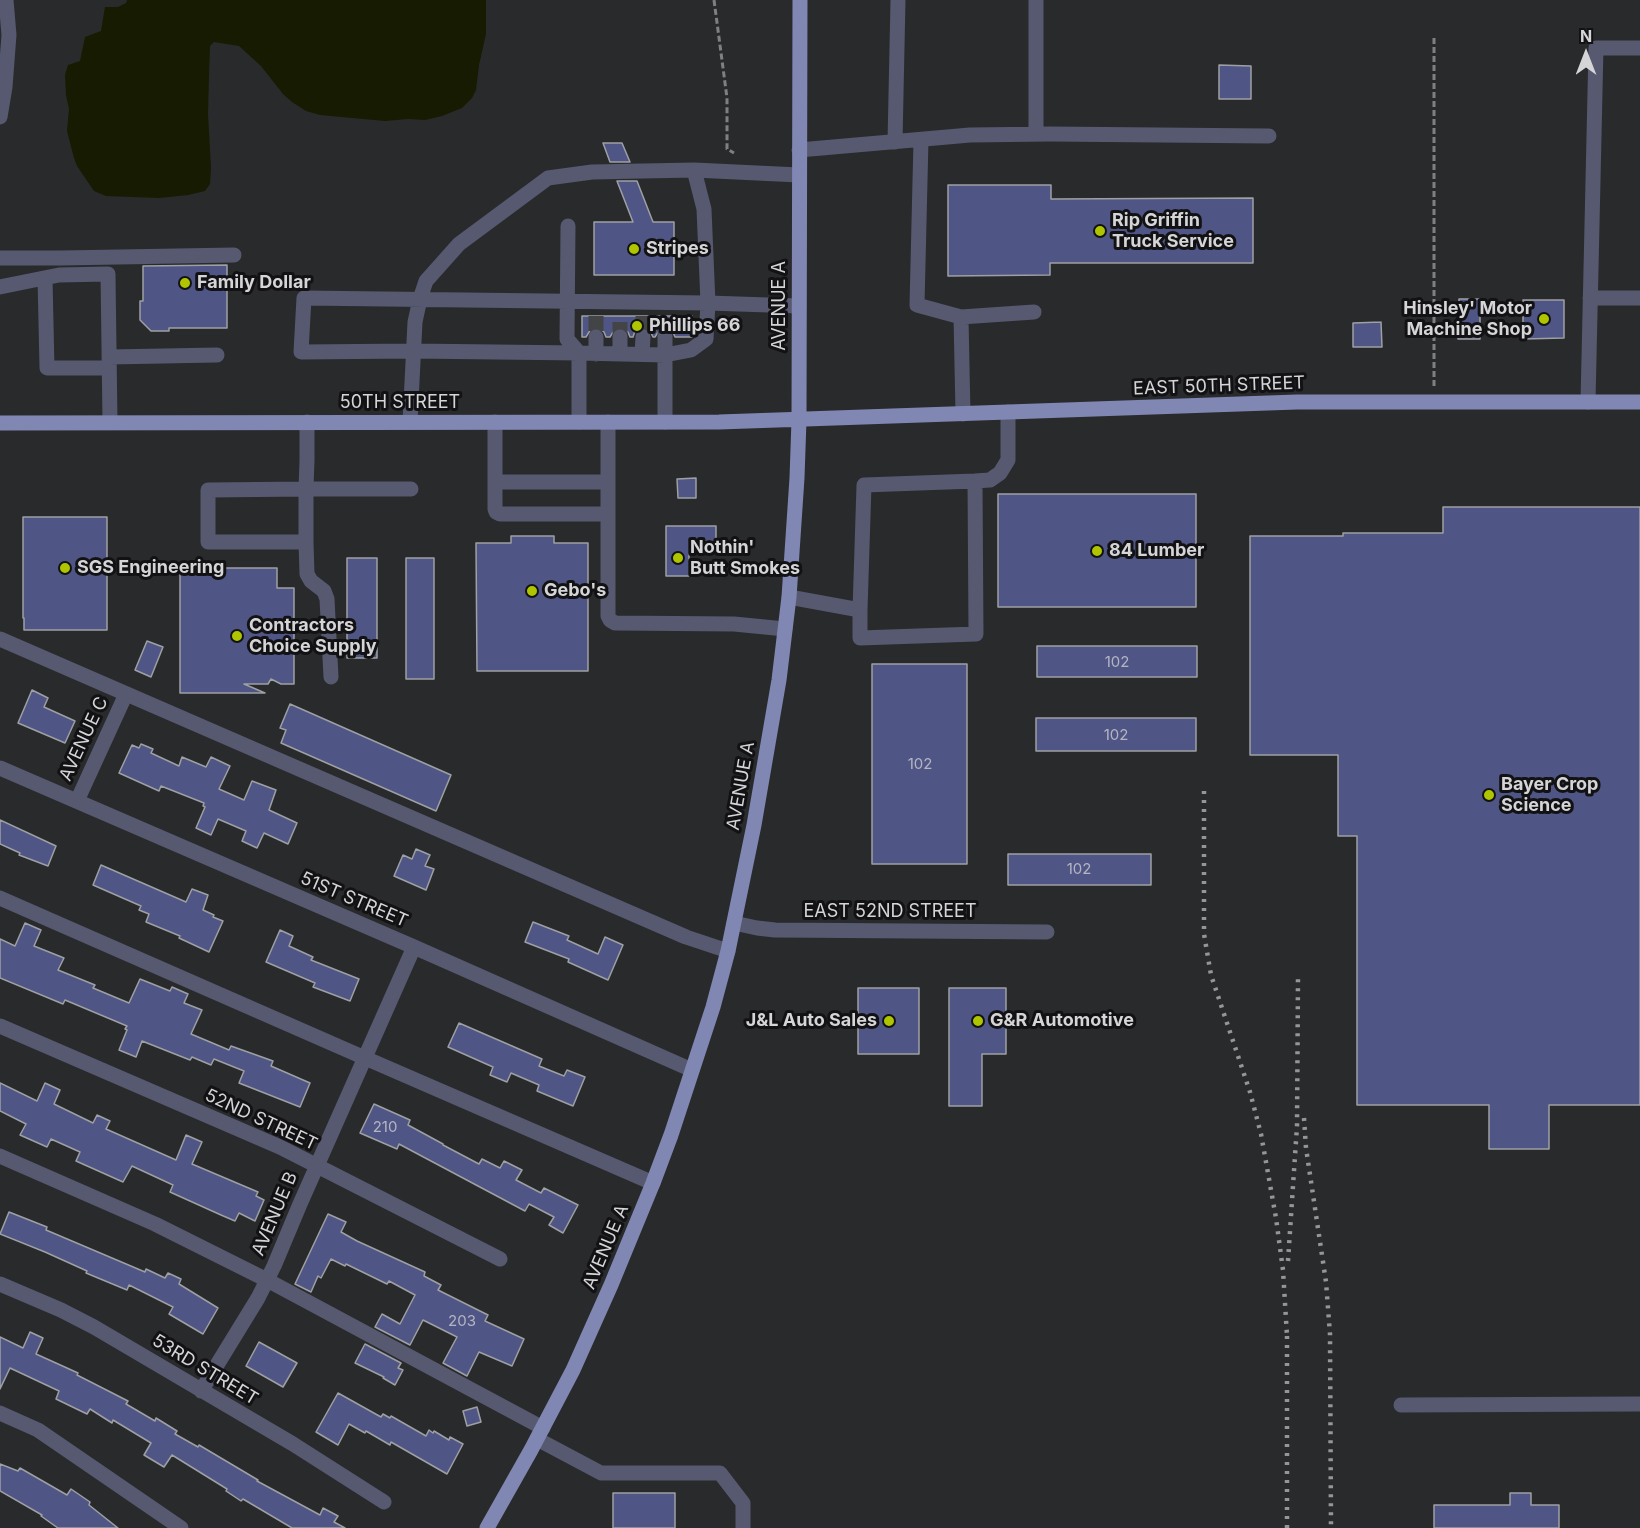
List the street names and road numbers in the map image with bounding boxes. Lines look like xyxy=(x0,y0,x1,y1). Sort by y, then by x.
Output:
street label: AVENUE A xyxy=(769,261,791,351)
street label: EAST 50TH STREET xyxy=(1133,372,1305,400)
street label: 50TH STREET xyxy=(340,392,460,414)
street label: AVENUE C xyxy=(55,693,113,785)
street label: AVENUE A xyxy=(723,740,759,832)
street label: 51ST STREET xyxy=(297,868,411,932)
street label: EAST 52ND STREET xyxy=(803,901,977,923)
street label: 52ND STREET xyxy=(201,1085,321,1155)
street label: AVENUE B xyxy=(248,1169,302,1259)
street label: AVENUE A xyxy=(579,1202,633,1292)
street label: 53RD STREET xyxy=(148,1330,262,1410)

